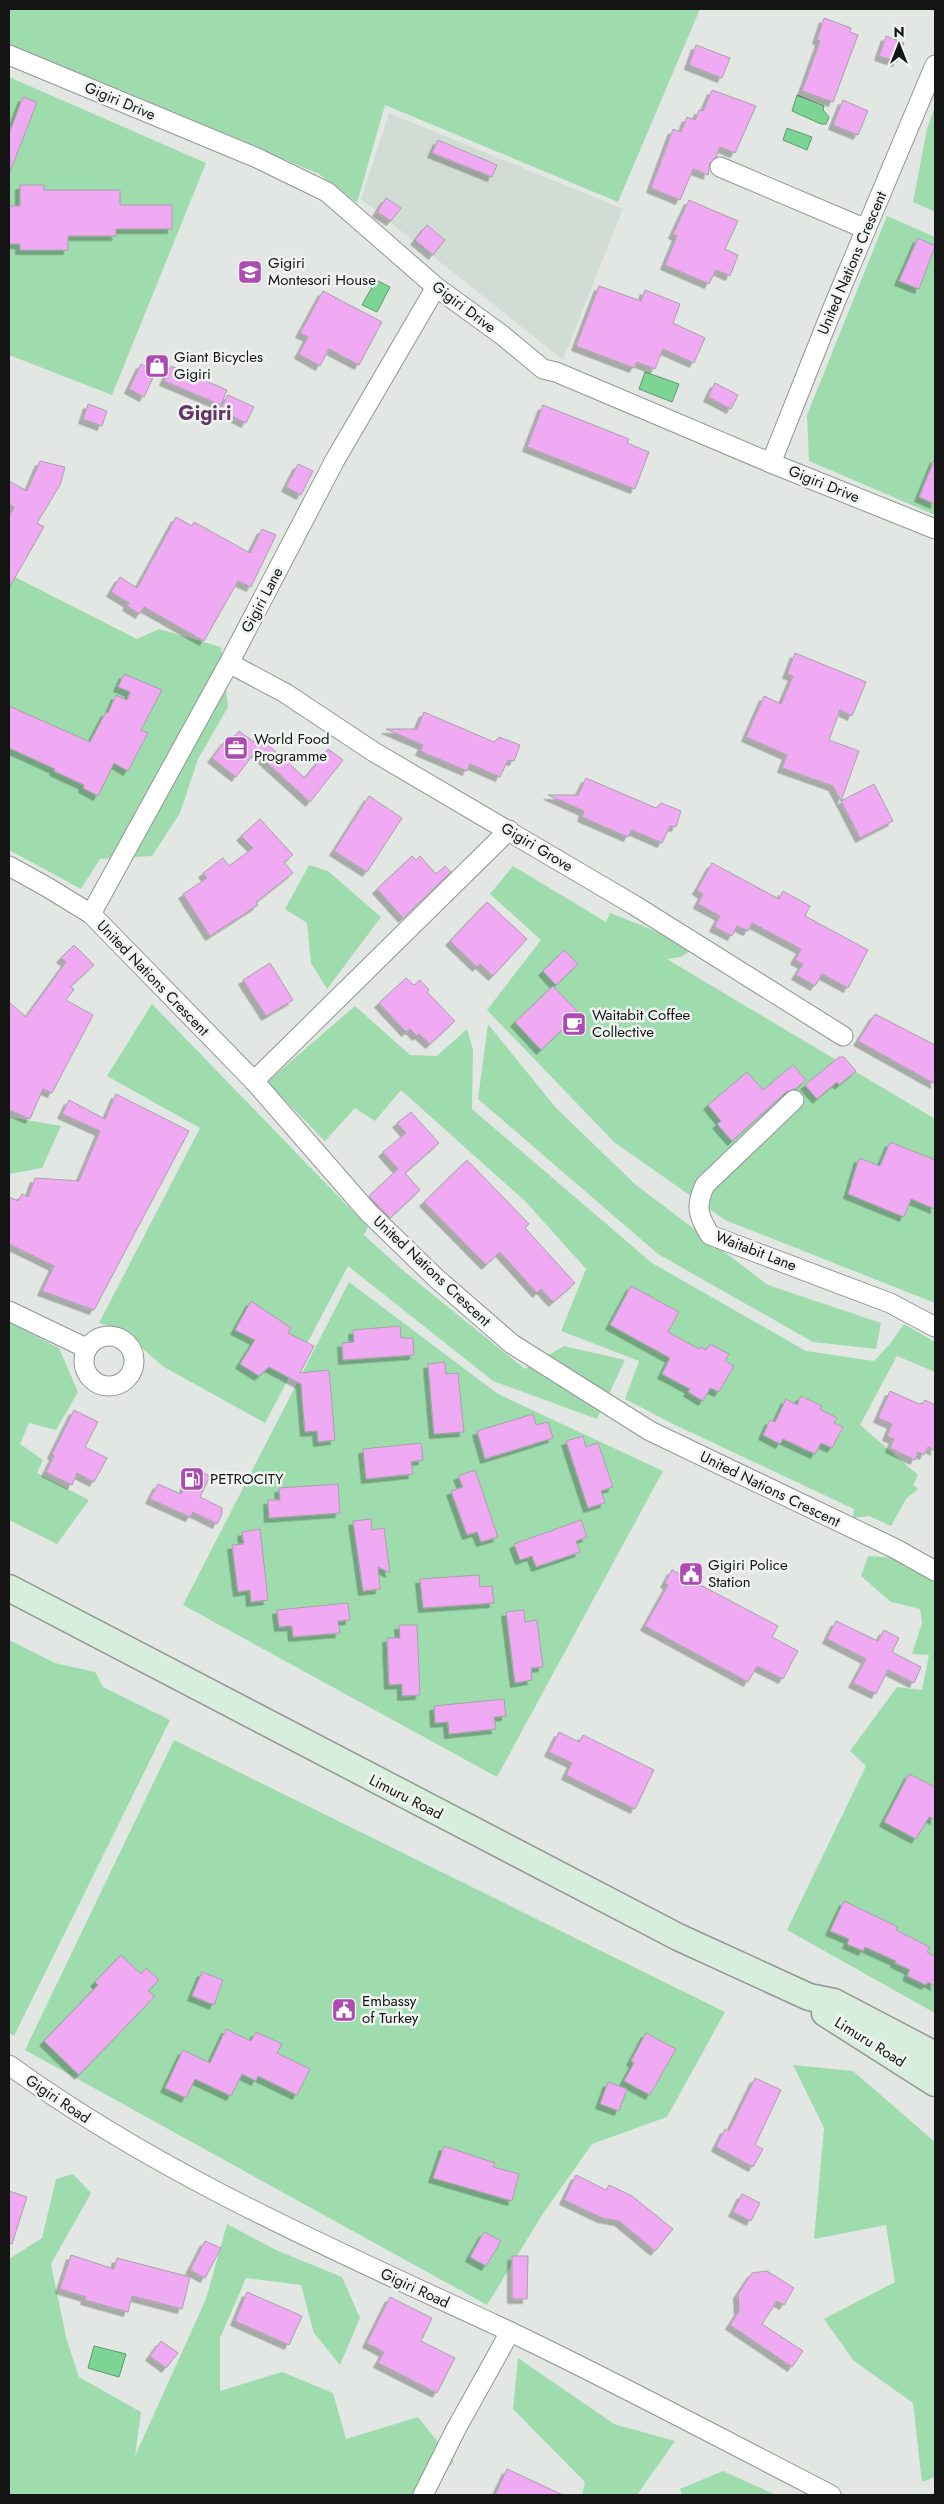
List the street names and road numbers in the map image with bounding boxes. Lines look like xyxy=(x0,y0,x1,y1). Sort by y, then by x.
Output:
street label: Gigiri Drive xyxy=(81,76,159,126)
street label: United Nations Crescent xyxy=(812,188,892,338)
street label: Gigiri Drive xyxy=(427,276,501,338)
street label: Gigiri Drive xyxy=(785,460,863,508)
street label: Gigiri Lane xyxy=(236,563,289,637)
street label: Gigiri Grove xyxy=(497,817,577,877)
street label: United Nations Crescent xyxy=(92,915,215,1041)
street label: United Nations Crescent xyxy=(368,1210,496,1332)
street label: Waitabit Lane xyxy=(712,1225,800,1277)
street label: United Nations Crescent xyxy=(696,1445,844,1533)
street label: Limuru Road xyxy=(365,1769,447,1825)
street label: Limuru Road xyxy=(830,2011,910,2073)
street label: Gigiri Road xyxy=(21,2069,95,2129)
street label: Gigiri Road xyxy=(377,2262,453,2314)

